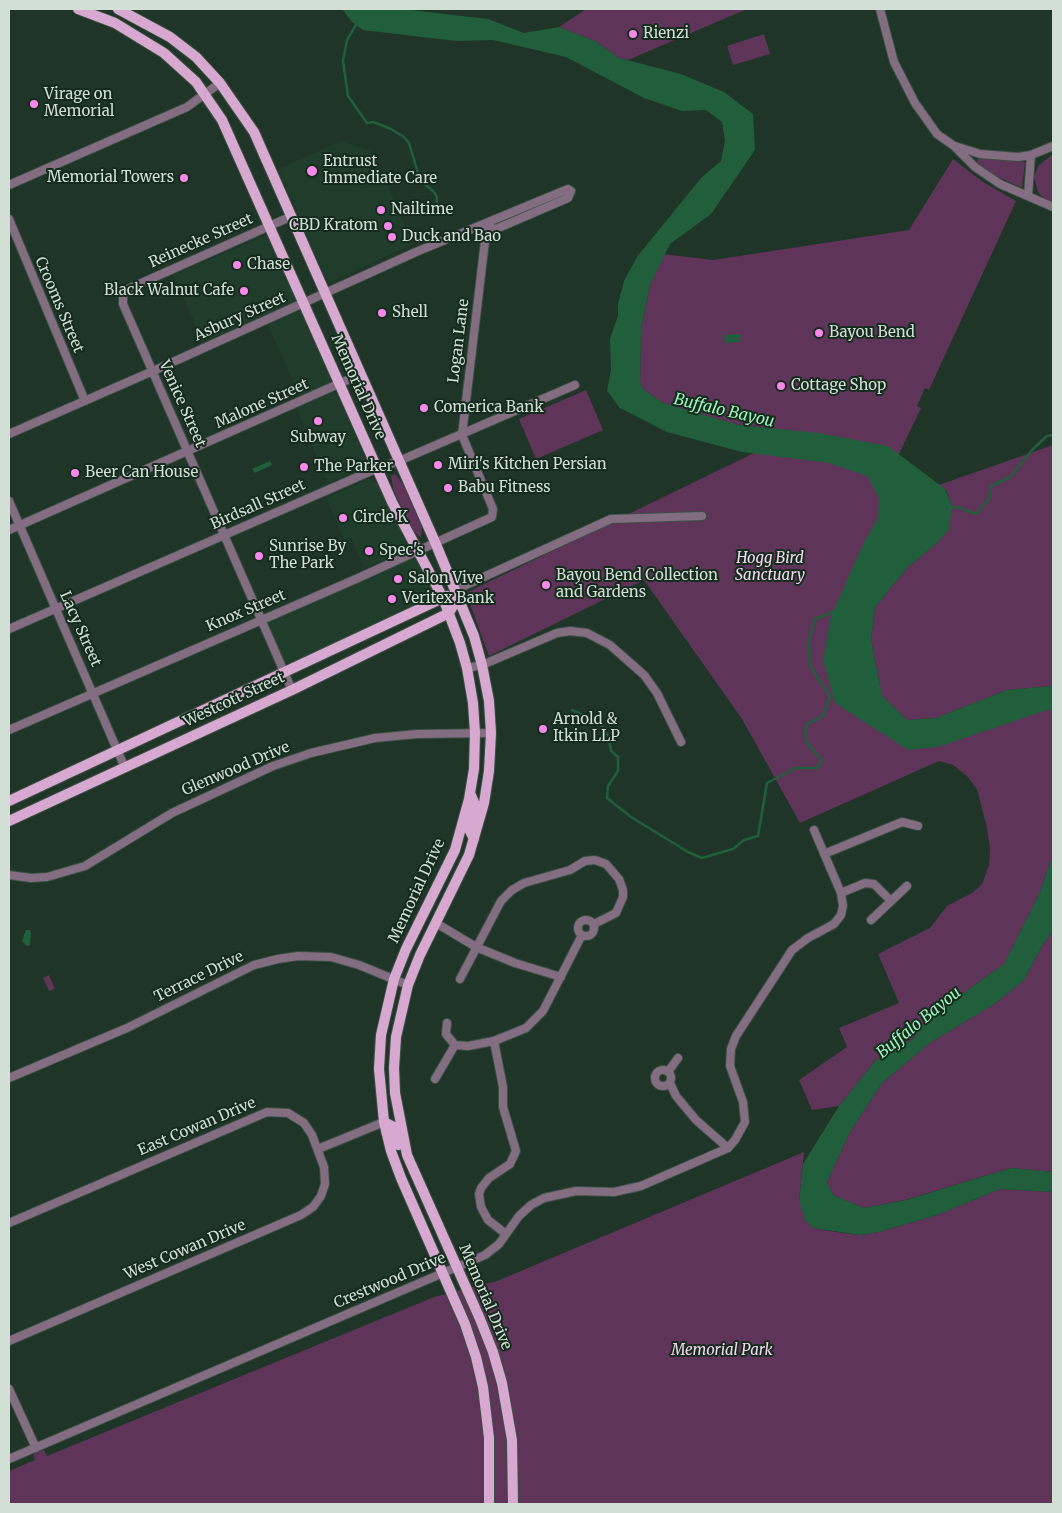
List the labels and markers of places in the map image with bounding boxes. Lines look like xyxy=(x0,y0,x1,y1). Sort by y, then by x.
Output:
place label: Rienzi xyxy=(643,25,689,43)
marker: Rienzi xyxy=(627,28,639,40)
place label: Virage on Memorial xyxy=(44,86,114,121)
marker: Virage on Memorial xyxy=(28,98,40,110)
place label: Entrust Immediate Care xyxy=(323,153,437,188)
marker: Entrust Immediate Care xyxy=(305,164,319,178)
place label: Memorial Towers xyxy=(47,169,174,187)
marker: Memorial Towers xyxy=(178,172,190,184)
place label: Nailtime xyxy=(391,201,453,219)
marker: Nailtime xyxy=(375,204,387,216)
place label: CBD Kratom xyxy=(289,217,378,235)
marker: CBD Kratom xyxy=(382,220,394,232)
place label: Duck and Bao xyxy=(402,228,501,246)
marker: Duck and Bao xyxy=(386,231,398,243)
place label: Chase xyxy=(247,256,290,274)
marker: Chase xyxy=(231,259,243,271)
place label: Black Walnut Cafe xyxy=(104,282,234,300)
marker: Black Walnut Cafe xyxy=(238,285,250,297)
place label: Shell xyxy=(392,304,428,322)
marker: Shell xyxy=(376,307,388,319)
place label: Bayou Bend xyxy=(829,324,915,342)
marker: Bayou Bend xyxy=(813,327,825,339)
place label: Cottage Shop xyxy=(791,377,886,395)
marker: Cottage Shop xyxy=(775,380,787,392)
place label: Comerica Bank xyxy=(434,399,544,417)
marker: Comerica Bank xyxy=(418,402,430,414)
marker: Subway xyxy=(312,415,324,427)
place label: Subway xyxy=(290,429,346,447)
place label: Miri's Kitchen Persian xyxy=(448,456,607,474)
place label: The Parker xyxy=(314,458,393,476)
marker: Miri's Kitchen Persian xyxy=(432,459,444,471)
marker: The Parker xyxy=(298,461,310,473)
place label: Beer Can House xyxy=(85,464,198,482)
marker: Beer Can House xyxy=(69,467,81,479)
place label: Babu Fitness xyxy=(458,479,551,497)
marker: Babu Fitness xyxy=(442,482,454,494)
place label: Circle K xyxy=(353,509,408,527)
marker: Circle K xyxy=(337,512,349,524)
place label: Sunrise By The Park xyxy=(269,538,346,573)
place label: Spec's xyxy=(379,542,424,560)
marker: Spec's xyxy=(363,545,375,557)
marker: Sunrise By The Park xyxy=(253,550,265,562)
place label: Bayou Bend Collection and Gardens xyxy=(556,567,718,602)
place label: Salon Vive xyxy=(408,570,483,588)
marker: Salon Vive xyxy=(392,573,404,585)
marker: Bayou Bend Collection and Gardens xyxy=(540,579,552,591)
place label: Veritex Bank xyxy=(402,590,494,608)
marker: Veritex Bank xyxy=(386,593,398,605)
place label: Arnold & Itkin LLP xyxy=(553,711,620,746)
marker: Arnold & Itkin LLP xyxy=(537,723,549,735)

